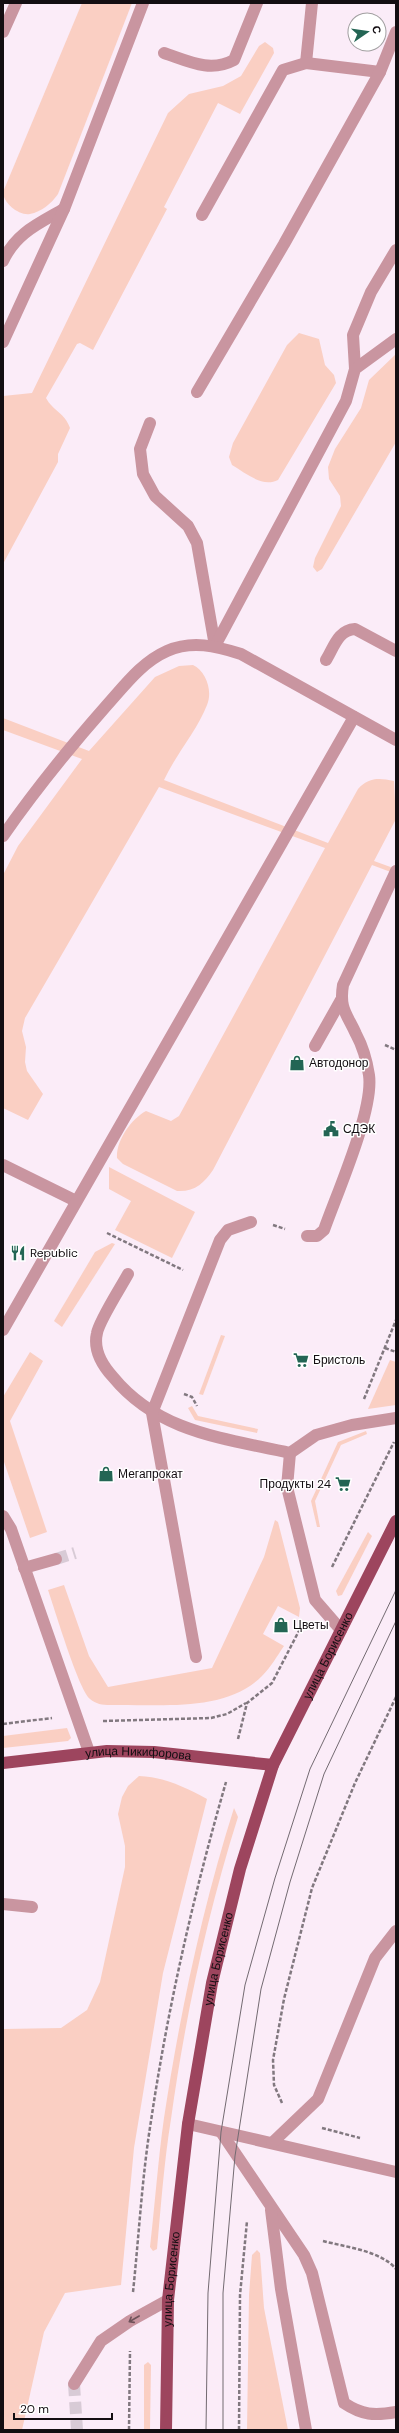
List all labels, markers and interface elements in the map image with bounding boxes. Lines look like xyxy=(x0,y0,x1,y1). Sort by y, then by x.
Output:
north arrow xyxy=(347,12,387,52)
text: С xyxy=(369,24,384,35)
shop icon: Автодонор xyxy=(288,1054,306,1072)
place label: Автодонор xyxy=(309,1055,369,1071)
public building icon: СДЭК xyxy=(322,1120,340,1138)
place label: СДЭК xyxy=(343,1121,375,1137)
restaurant icon: Republic xyxy=(9,1244,27,1262)
place label: Republic xyxy=(30,1245,78,1261)
supermarket icon: Бристоль xyxy=(292,1351,310,1369)
place label: Бристоль xyxy=(313,1352,365,1368)
shop icon: Мегапрокат xyxy=(97,1465,115,1483)
place label: Мегапрокат xyxy=(118,1466,183,1482)
supermarket icon: Продукты 24 xyxy=(334,1475,352,1493)
place label: Продукты 24 xyxy=(260,1476,331,1492)
street label: улица Борисенко xyxy=(299,1609,357,1702)
shop icon: Цветы xyxy=(272,1616,290,1634)
place label: Цветы xyxy=(293,1617,329,1633)
street label: улица Никифорова xyxy=(84,1743,192,1764)
street label: улица Борисенко xyxy=(200,1910,237,2007)
street label: улица Борисенко xyxy=(160,2230,184,2327)
one-way arrow xyxy=(128,2315,140,2323)
scale bar xyxy=(14,2395,112,2421)
text: 20 m xyxy=(20,2401,49,2417)

